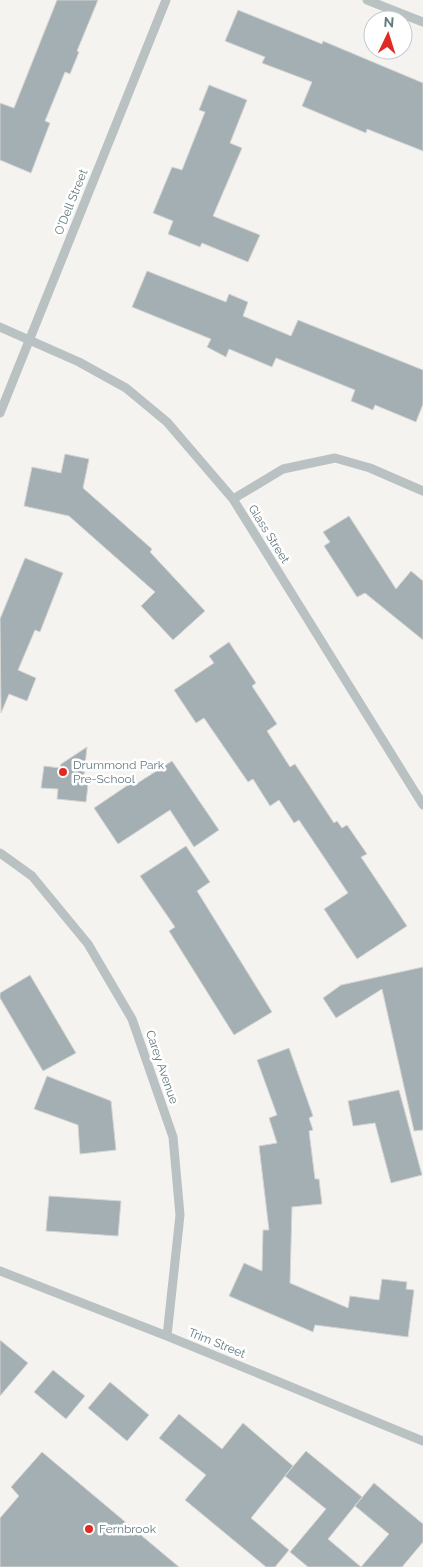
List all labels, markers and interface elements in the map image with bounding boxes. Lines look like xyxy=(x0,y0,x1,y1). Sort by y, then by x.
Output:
north arrow xyxy=(363,10,413,60)
text: N xyxy=(383,14,395,30)
street label: O'Dell Street xyxy=(51,167,91,237)
street label: Glass Street xyxy=(245,502,293,566)
place label: Drummond Park Pre-School xyxy=(73,758,165,786)
marker: Drummond Park Pre-School xyxy=(57,766,69,778)
street label: Carey Avenue xyxy=(143,1028,181,1106)
street label: Trim Street xyxy=(186,1325,248,1361)
place label: Fernbrook xyxy=(99,1522,157,1536)
marker: Fernbrook xyxy=(83,1523,95,1535)

